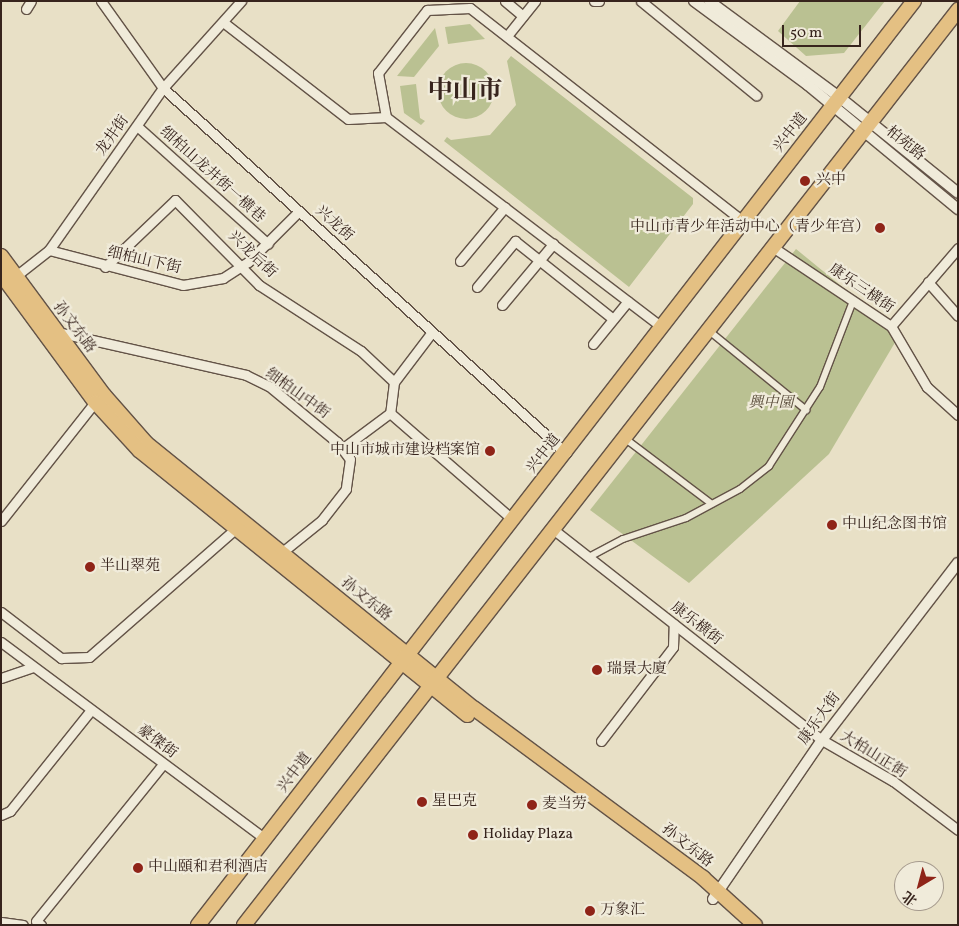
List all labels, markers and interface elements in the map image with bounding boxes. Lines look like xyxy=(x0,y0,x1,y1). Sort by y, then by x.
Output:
scale bar xyxy=(784,15,863,47)
text: 50 m xyxy=(790,23,822,44)
district label: 中山市 xyxy=(428,77,502,107)
street label: 兴中道 xyxy=(770,110,812,156)
street label: 龙井街 xyxy=(93,112,133,160)
street label: 细柏山龙井街一横巷 xyxy=(156,123,268,227)
street label: 柏苑路 xyxy=(882,123,928,165)
place label: 兴中 xyxy=(816,172,846,190)
marker: 兴中 xyxy=(798,174,812,188)
street label: 兴龙街 xyxy=(311,202,357,246)
place label: 中山市青少年活动中心（青少年宫） xyxy=(630,219,870,237)
marker: 中山市青少年活动中心（青少年宫） xyxy=(874,222,886,234)
street label: 兴龙后街 xyxy=(224,228,280,282)
street label: 细柏山下街 xyxy=(105,244,183,278)
street label: 康乐三横街 xyxy=(825,261,897,317)
street label: 孙文东路 xyxy=(49,299,99,357)
street label: 细柏山中街 xyxy=(261,365,333,423)
park label: 興中園 xyxy=(749,395,793,413)
street label: 兴中道 xyxy=(523,431,565,477)
place label: 中山市城市建设档案馆 xyxy=(330,442,480,460)
marker: 中山市城市建设档案馆 xyxy=(484,445,496,457)
place label: 中山纪念图书馆 xyxy=(842,516,947,534)
marker: 中山纪念图书馆 xyxy=(826,519,838,531)
place label: 半山翠苑 xyxy=(100,558,160,576)
marker: 半山翠苑 xyxy=(84,561,96,573)
street label: 孙文东路 xyxy=(337,574,395,626)
street label: 康乐横街 xyxy=(667,598,725,650)
place label: 瑞景大廈 xyxy=(607,661,667,679)
marker: 瑞景大廈 xyxy=(591,664,603,676)
street label: 康乐大街 xyxy=(795,689,845,749)
street label: 豪傑街 xyxy=(134,721,180,763)
street label: 大柏山正街 xyxy=(836,727,910,783)
street label: 兴中道 xyxy=(274,750,316,796)
place label: 星巴克 xyxy=(432,793,477,811)
marker: 星巴克 xyxy=(416,796,428,808)
place label: 麦当劳 xyxy=(542,796,587,814)
marker: 麦当劳 xyxy=(526,799,538,811)
street label: 孙文东路 xyxy=(658,820,716,872)
place label: Holiday Plaza xyxy=(483,826,573,844)
marker: Holiday Plaza xyxy=(467,829,479,841)
place label: 中山頤和君利酒店 xyxy=(148,859,268,877)
north arrow xyxy=(894,861,944,911)
marker: 中山頤和君利酒店 xyxy=(132,862,144,874)
text: 北 xyxy=(899,886,922,909)
place label: 万象汇 xyxy=(600,902,645,920)
marker: 万象汇 xyxy=(584,905,596,917)

